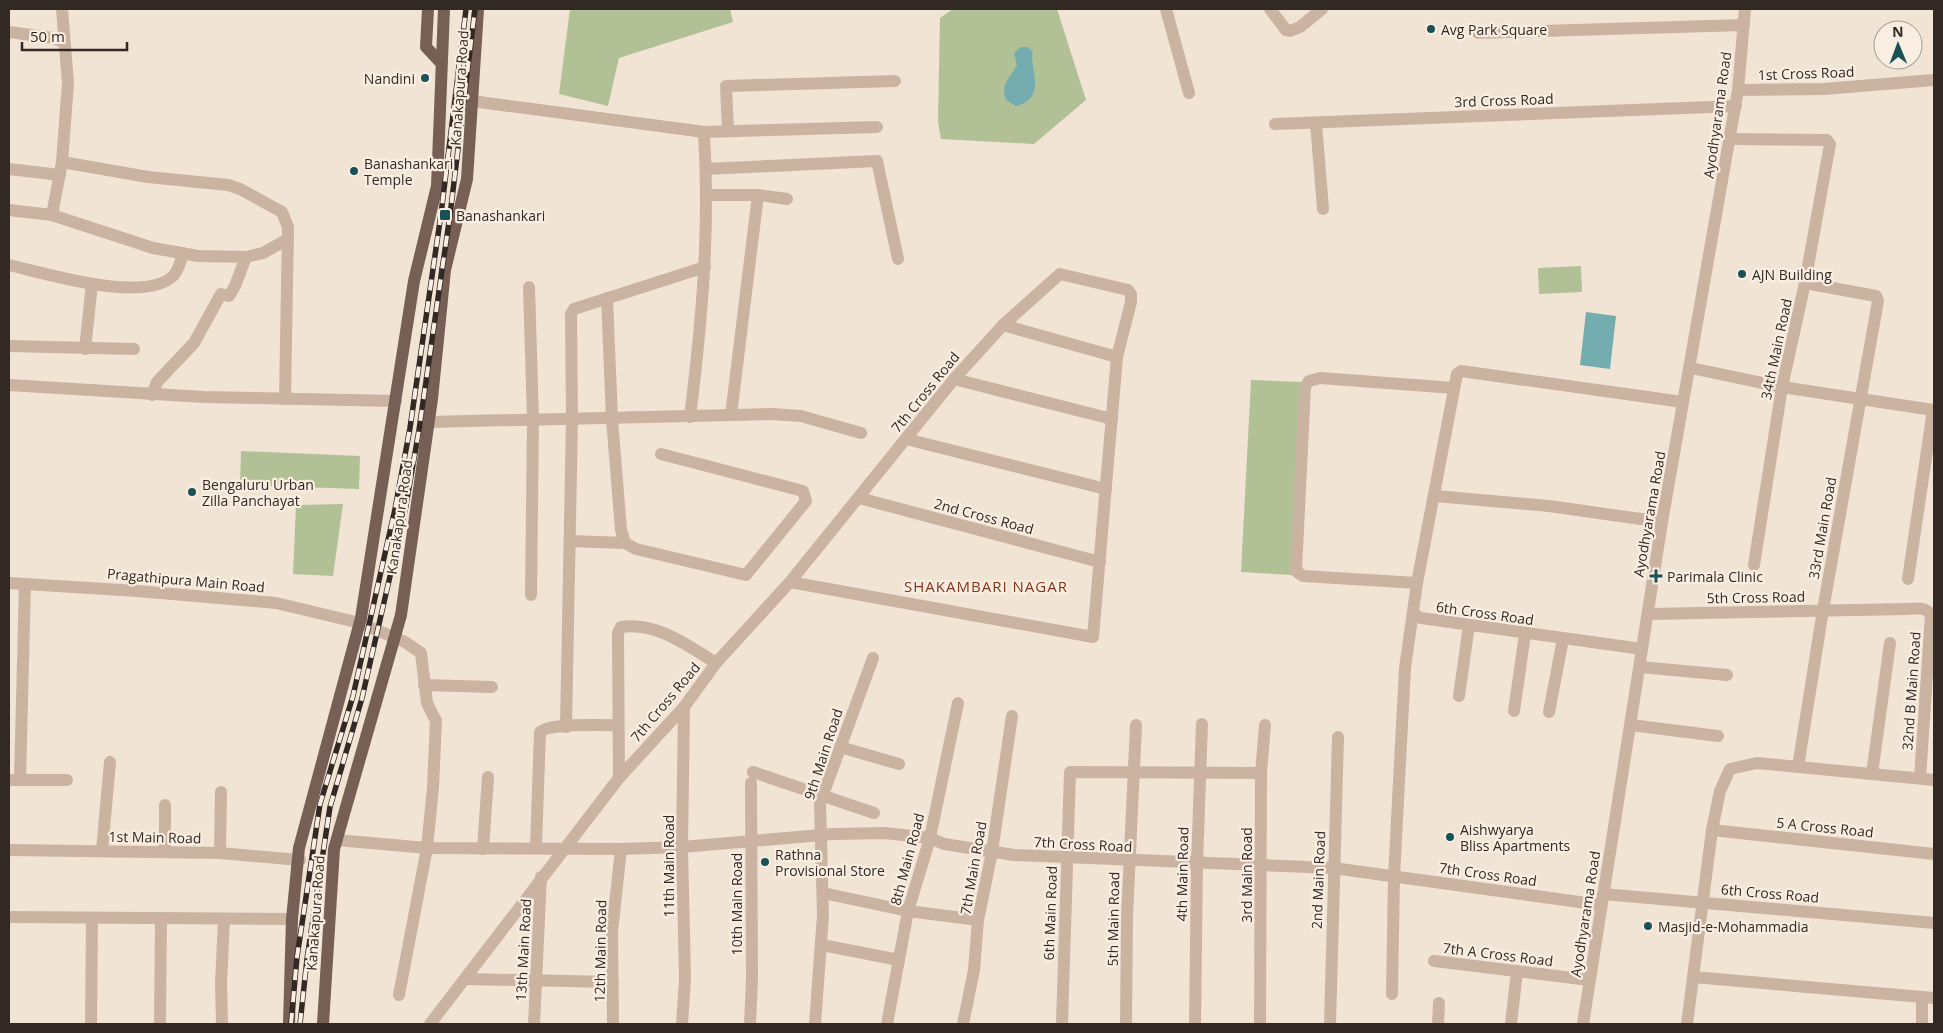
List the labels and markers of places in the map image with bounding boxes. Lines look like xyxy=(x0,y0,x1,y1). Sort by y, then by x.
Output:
place label: Avg Park Square xyxy=(1441,20,1547,39)
marker: Avg Park Square xyxy=(1425,23,1437,35)
place label: Nandini xyxy=(364,69,415,88)
marker: Nandini xyxy=(419,72,431,84)
place label: Banashankari Temple xyxy=(364,154,453,189)
marker: Banashankari Temple xyxy=(348,165,360,177)
place label: Banashankari xyxy=(456,206,545,225)
marker: Banashankari xyxy=(438,208,452,222)
place label: AJN Building xyxy=(1752,265,1832,284)
marker: AJN Building xyxy=(1736,268,1748,280)
place label: Bengaluru Urban Zilla Panchayat xyxy=(202,475,314,510)
marker: Bengaluru Urban Zilla Panchayat xyxy=(186,486,198,498)
place label: Parimala Clinic xyxy=(1667,567,1763,586)
marker: Parimala Clinic xyxy=(1649,569,1663,583)
place label: Aishwyarya Bliss Apartments xyxy=(1460,820,1570,855)
marker: Aishwyarya Bliss Apartments xyxy=(1444,831,1456,843)
place label: Rathna Provisional Store xyxy=(775,845,885,880)
marker: Rathna Provisional Store xyxy=(759,856,771,868)
place label: Masjid-e-Mohammadia xyxy=(1658,917,1809,936)
marker: Masjid-e-Mohammadia xyxy=(1642,920,1654,932)

